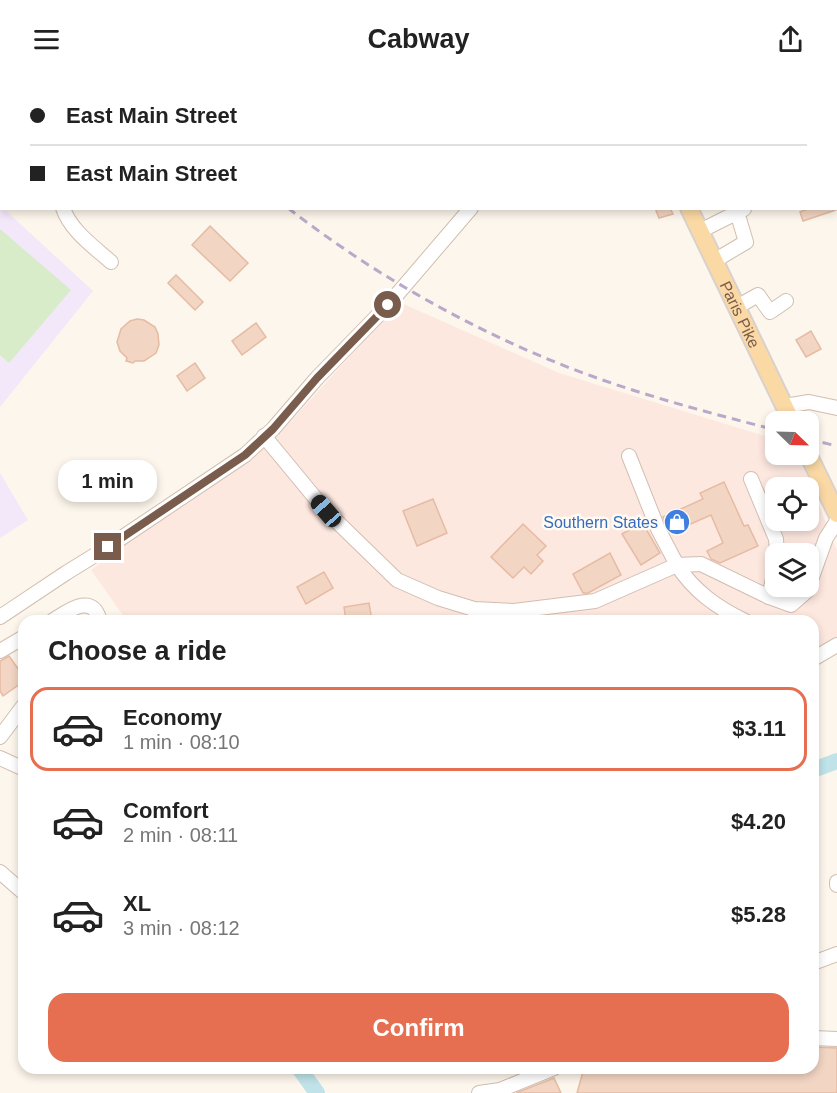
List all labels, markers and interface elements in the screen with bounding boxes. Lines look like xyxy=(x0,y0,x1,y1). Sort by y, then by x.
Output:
icon: menu xyxy=(30,23,63,56)
icon: share xyxy=(774,23,807,56)
text: Cabway xyxy=(367,24,470,54)
text: East Main Street xyxy=(66,103,237,128)
text: East Main Street xyxy=(66,161,237,186)
street label: Paris Pike xyxy=(716,278,763,351)
route start xyxy=(374,291,401,318)
north arrow xyxy=(765,411,819,465)
map controls xyxy=(765,411,819,597)
callout: 1 min xyxy=(58,460,158,502)
text: 1 min xyxy=(81,470,134,492)
button: locate xyxy=(765,477,819,531)
car xyxy=(307,492,345,530)
shop icon: Southern States xyxy=(662,507,692,537)
place label: Southern States xyxy=(543,514,658,531)
route end xyxy=(94,533,121,560)
button: layers xyxy=(765,543,819,597)
text: Choose a ride xyxy=(48,636,227,666)
icon: car xyxy=(51,702,105,756)
text: Economy xyxy=(123,705,222,730)
text: $3.11 xyxy=(732,716,786,741)
text: 1 min · 08:10 xyxy=(123,731,240,753)
icon: car xyxy=(51,795,105,849)
text: Comfort xyxy=(123,798,209,823)
text: $4.20 xyxy=(731,809,786,834)
text: 2 min · 08:11 xyxy=(123,824,238,846)
icon: car xyxy=(51,888,105,942)
text: XL xyxy=(123,891,151,916)
text: $5.28 xyxy=(731,902,786,927)
text: 3 min · 08:12 xyxy=(123,917,240,939)
button: Confirm xyxy=(48,993,789,1062)

